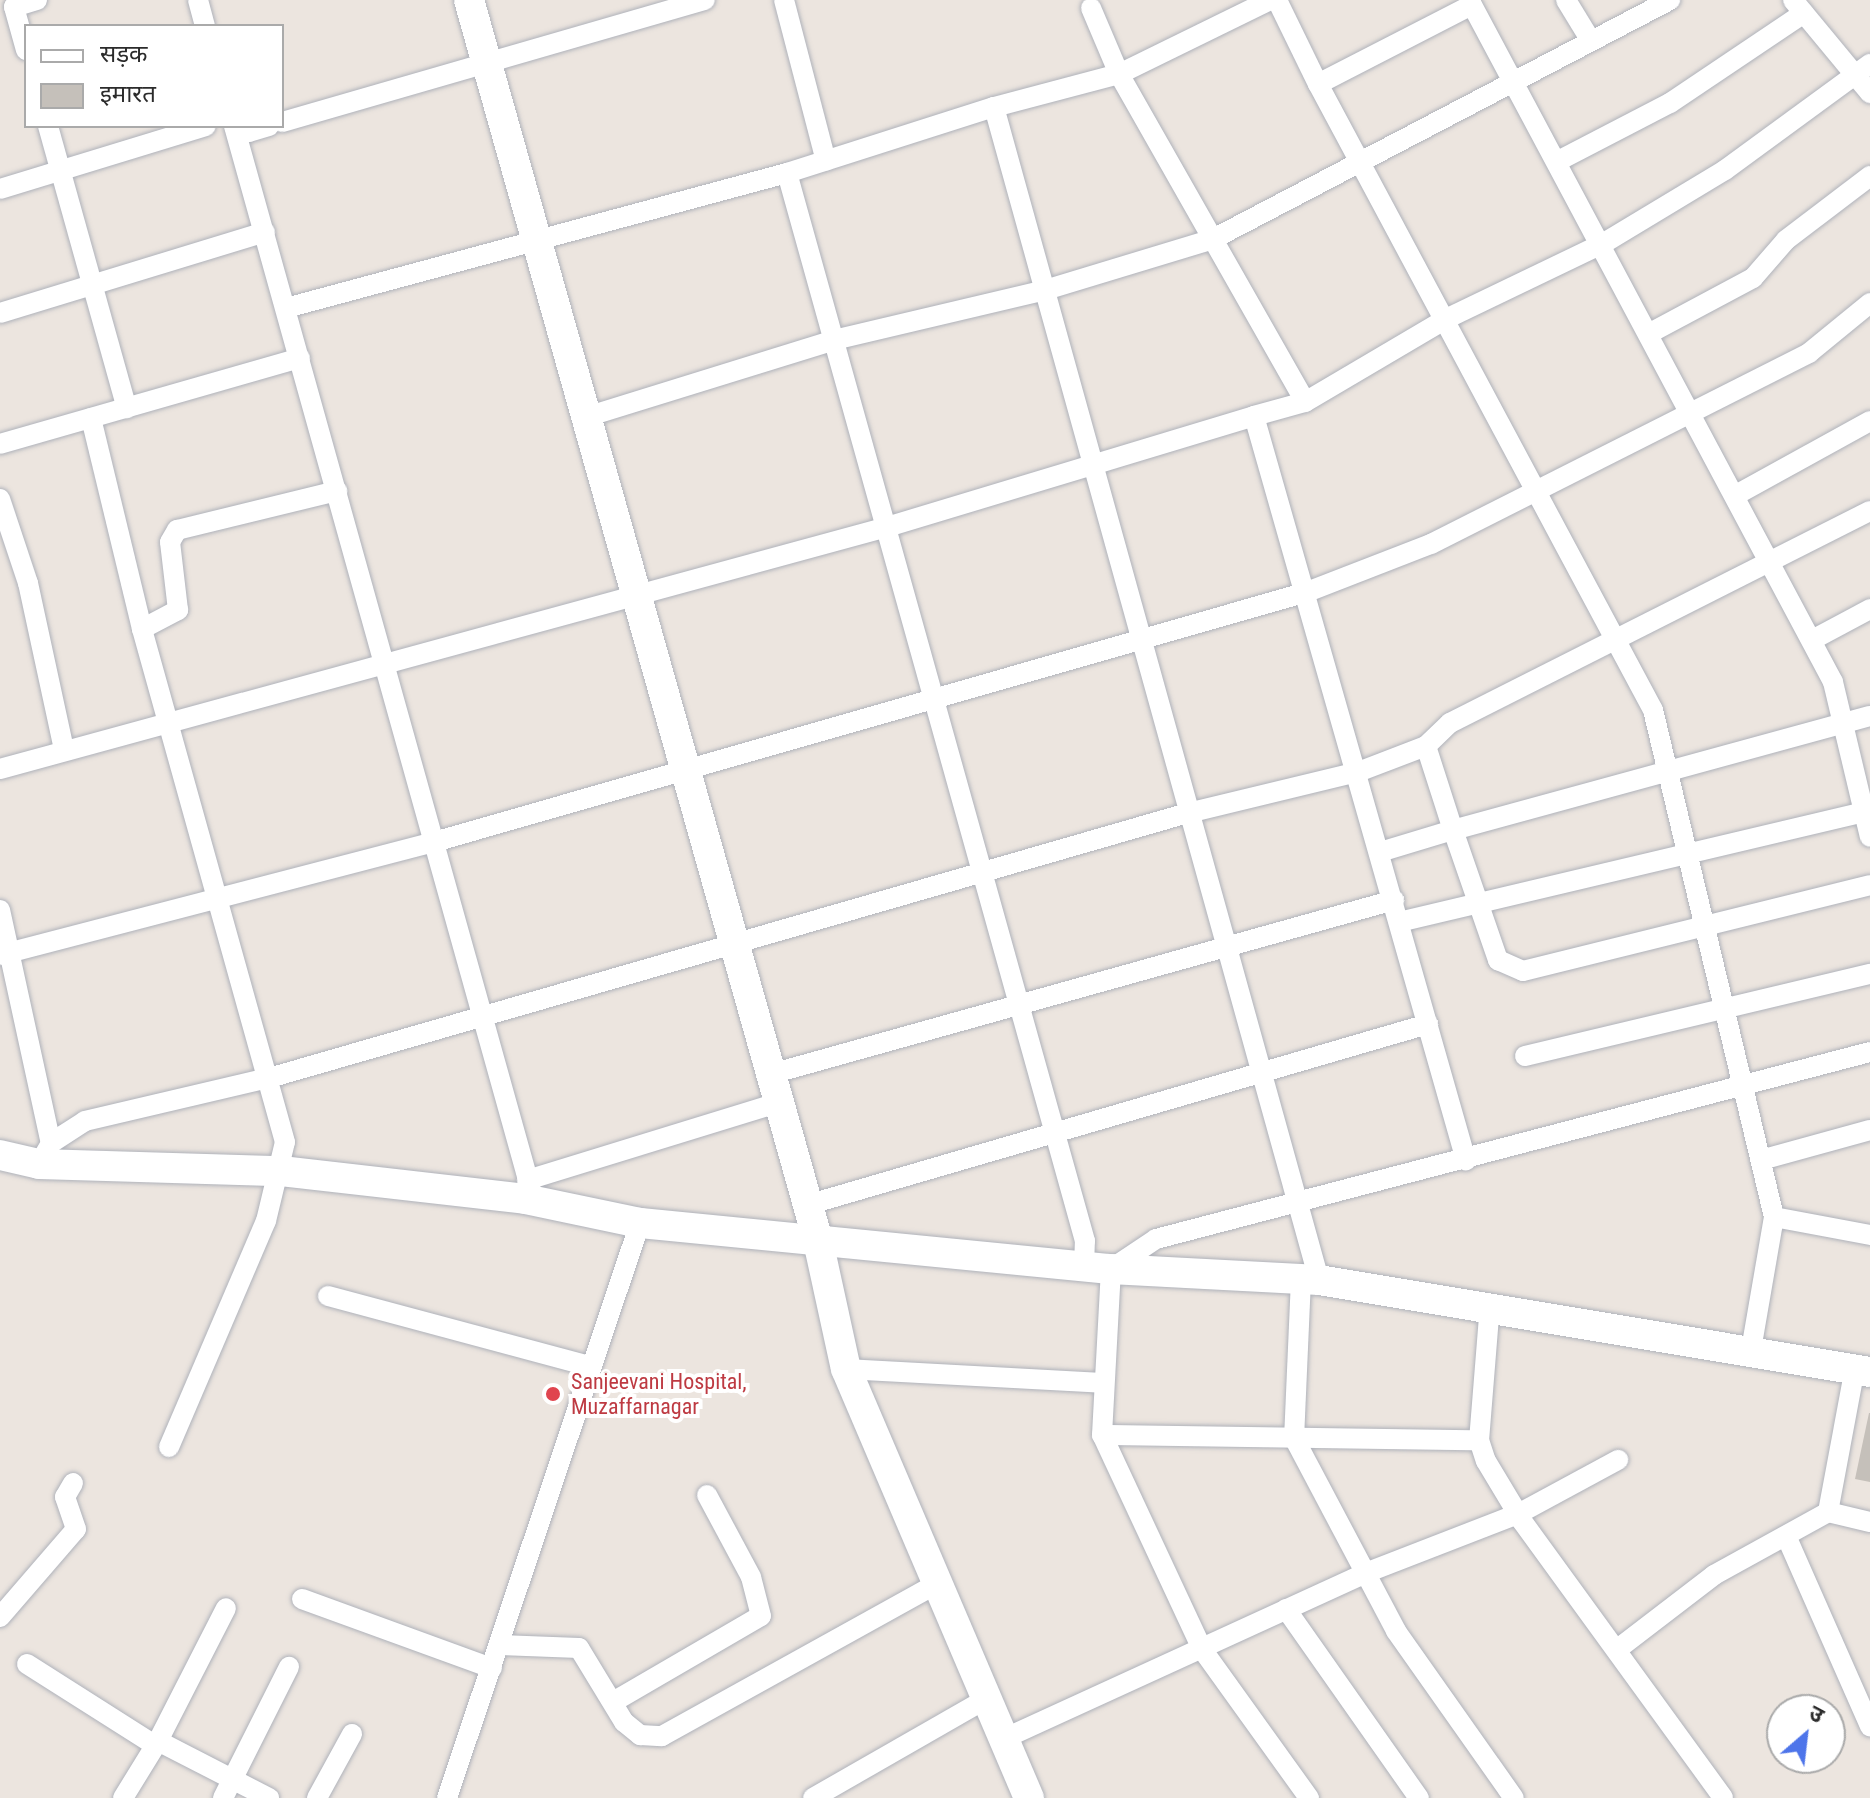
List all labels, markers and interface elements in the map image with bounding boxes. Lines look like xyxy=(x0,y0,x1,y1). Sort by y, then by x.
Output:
legend xyxy=(24,24,284,128)
text: सड़क xyxy=(100,40,148,68)
text: इमारत xyxy=(100,80,156,108)
place label: Sanjeevani Hospital, Muzaffarnagar xyxy=(571,1368,747,1420)
marker: Sanjeevani Hospital, Muzaffarnagar xyxy=(542,1383,564,1405)
north arrow xyxy=(1766,1694,1846,1774)
text: उ xyxy=(1805,1700,1828,1728)

